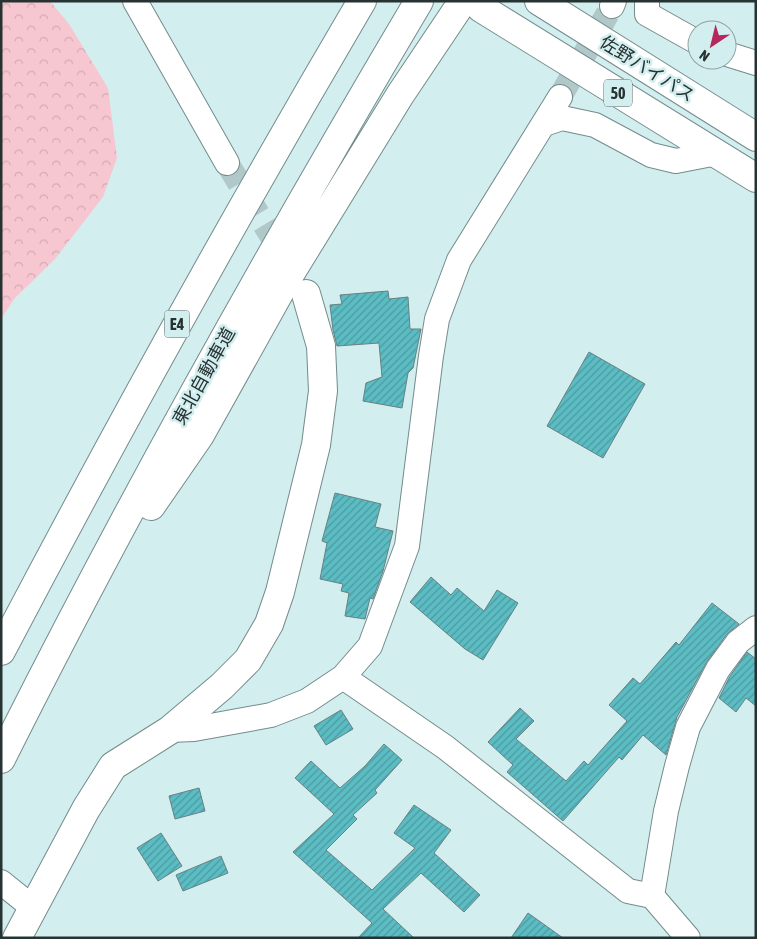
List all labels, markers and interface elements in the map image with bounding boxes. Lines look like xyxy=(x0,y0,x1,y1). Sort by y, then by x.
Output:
north arrow xyxy=(687,20,737,70)
street label: 佐野バイパス xyxy=(596,31,698,106)
text: N xyxy=(697,47,713,65)
road number: 50 xyxy=(604,80,632,106)
road number: E4 xyxy=(164,310,190,338)
street label: 東北自動車道 xyxy=(168,323,239,428)

